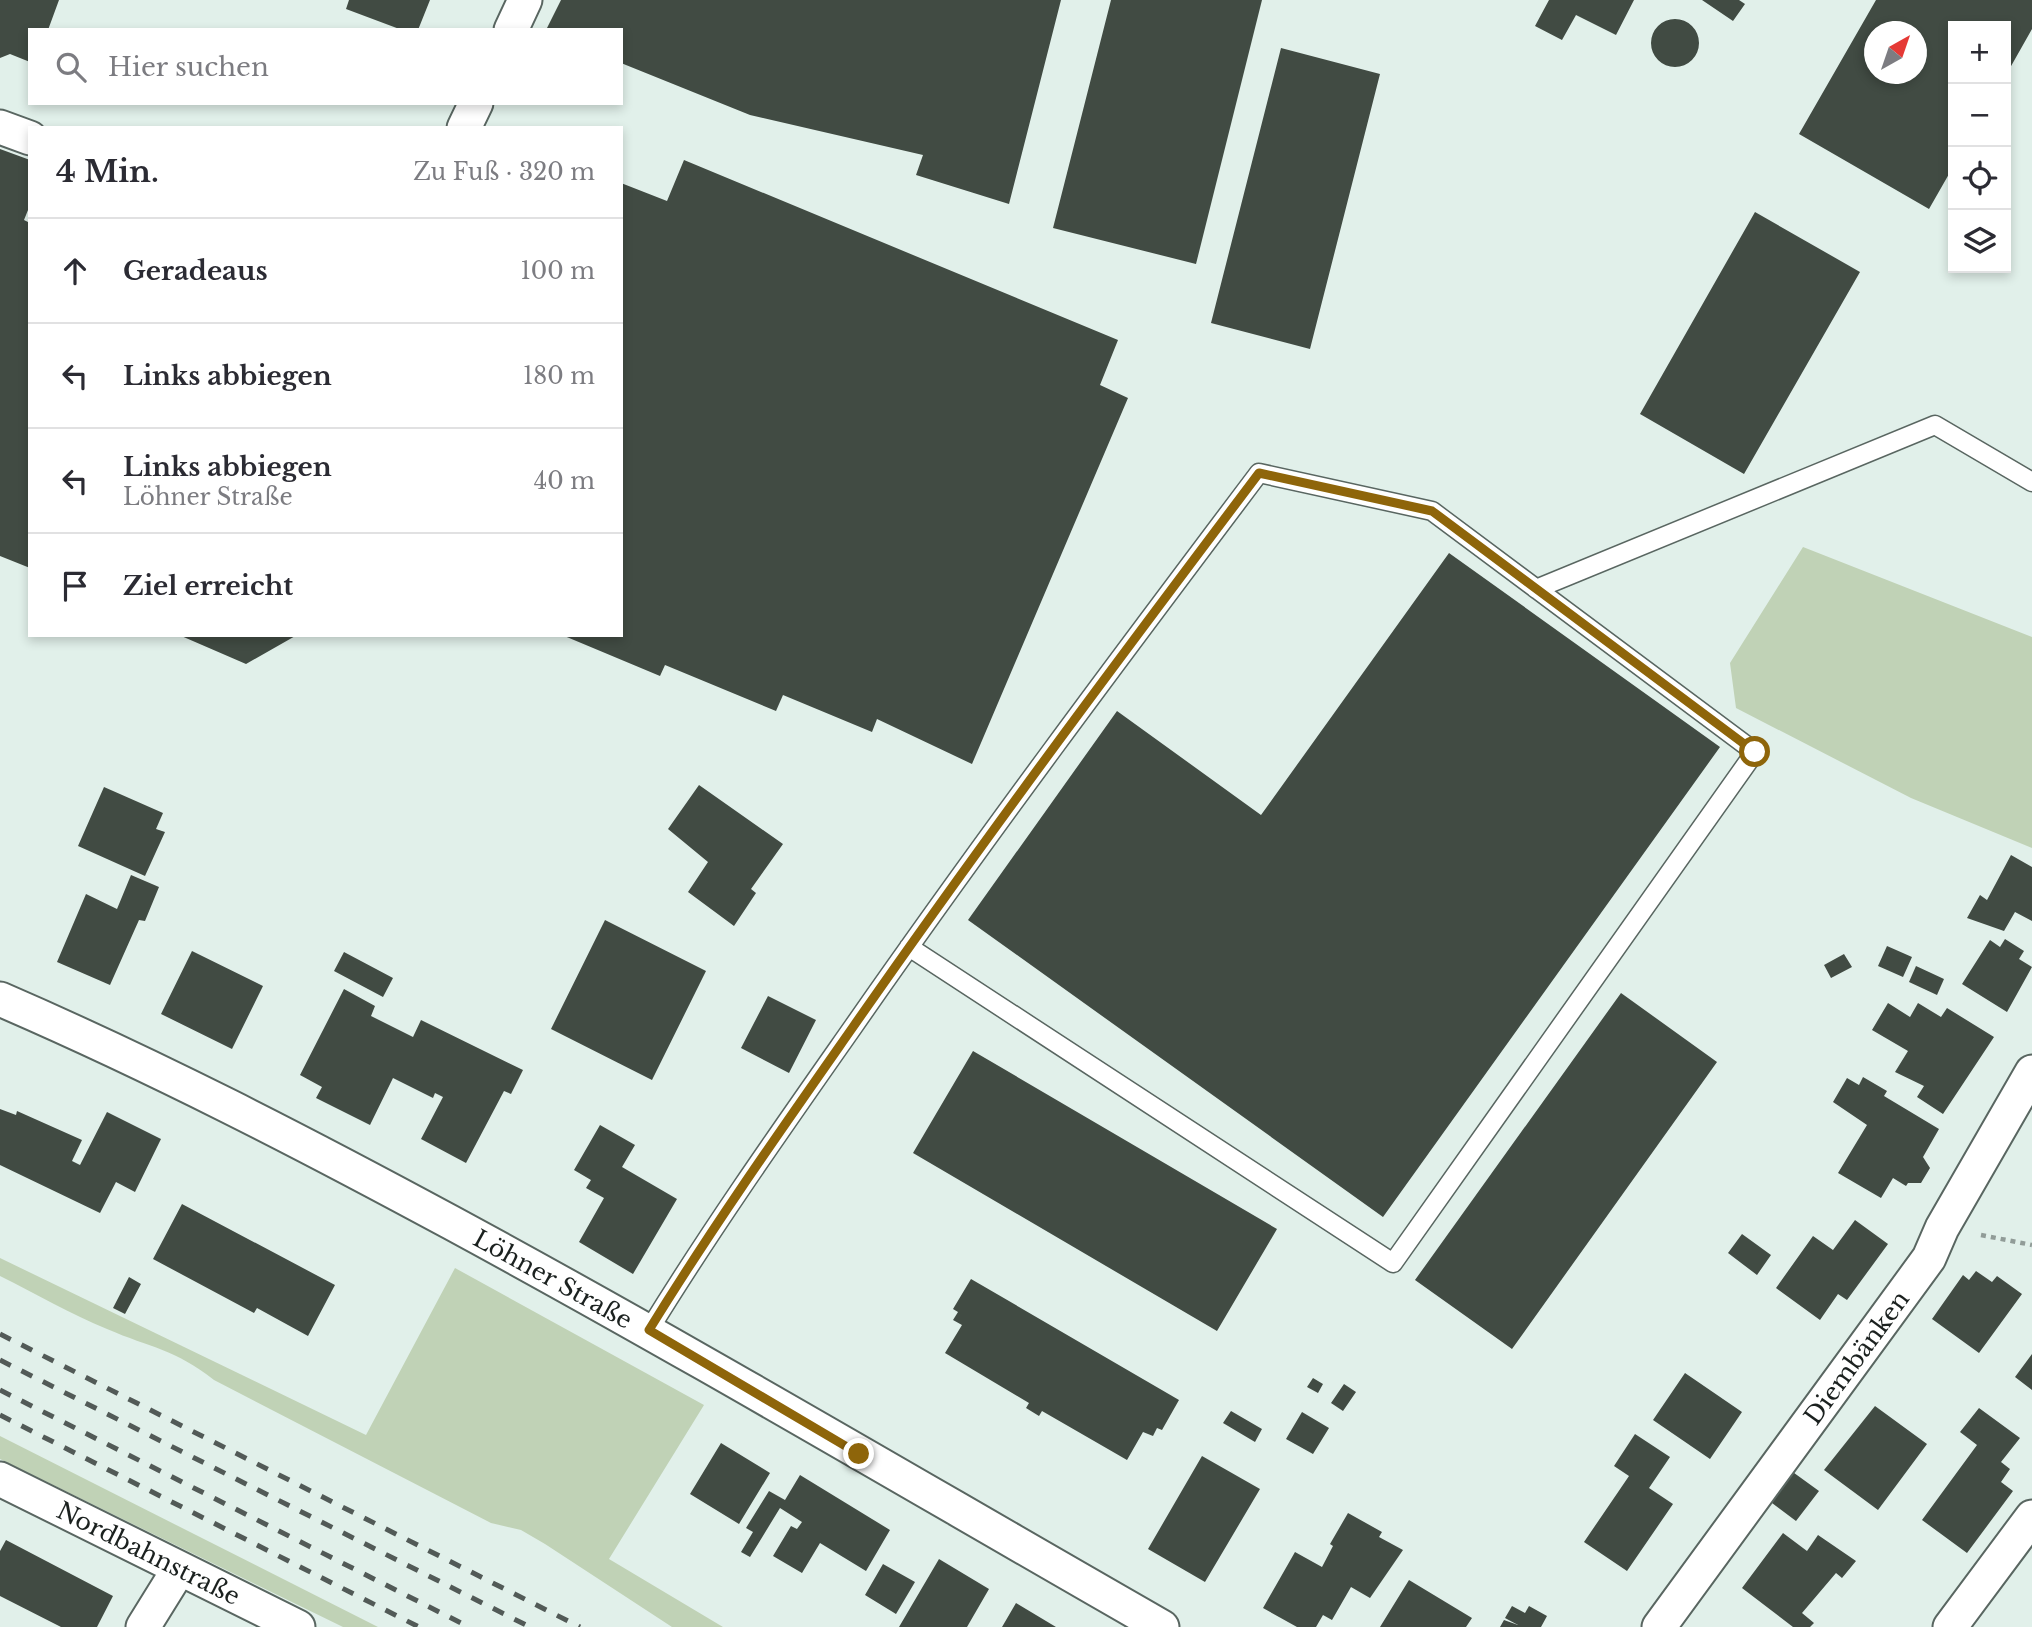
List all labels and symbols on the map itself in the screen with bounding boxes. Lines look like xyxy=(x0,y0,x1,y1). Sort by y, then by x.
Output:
north arrow xyxy=(1864,21,1927,84)
route start xyxy=(1739,736,1770,767)
street label: Löhner Straße xyxy=(469,1223,638,1334)
street label: Diembänken xyxy=(1798,1285,1915,1430)
route end xyxy=(843,1438,874,1469)
street label: Nordbahnstraße xyxy=(52,1495,245,1611)

